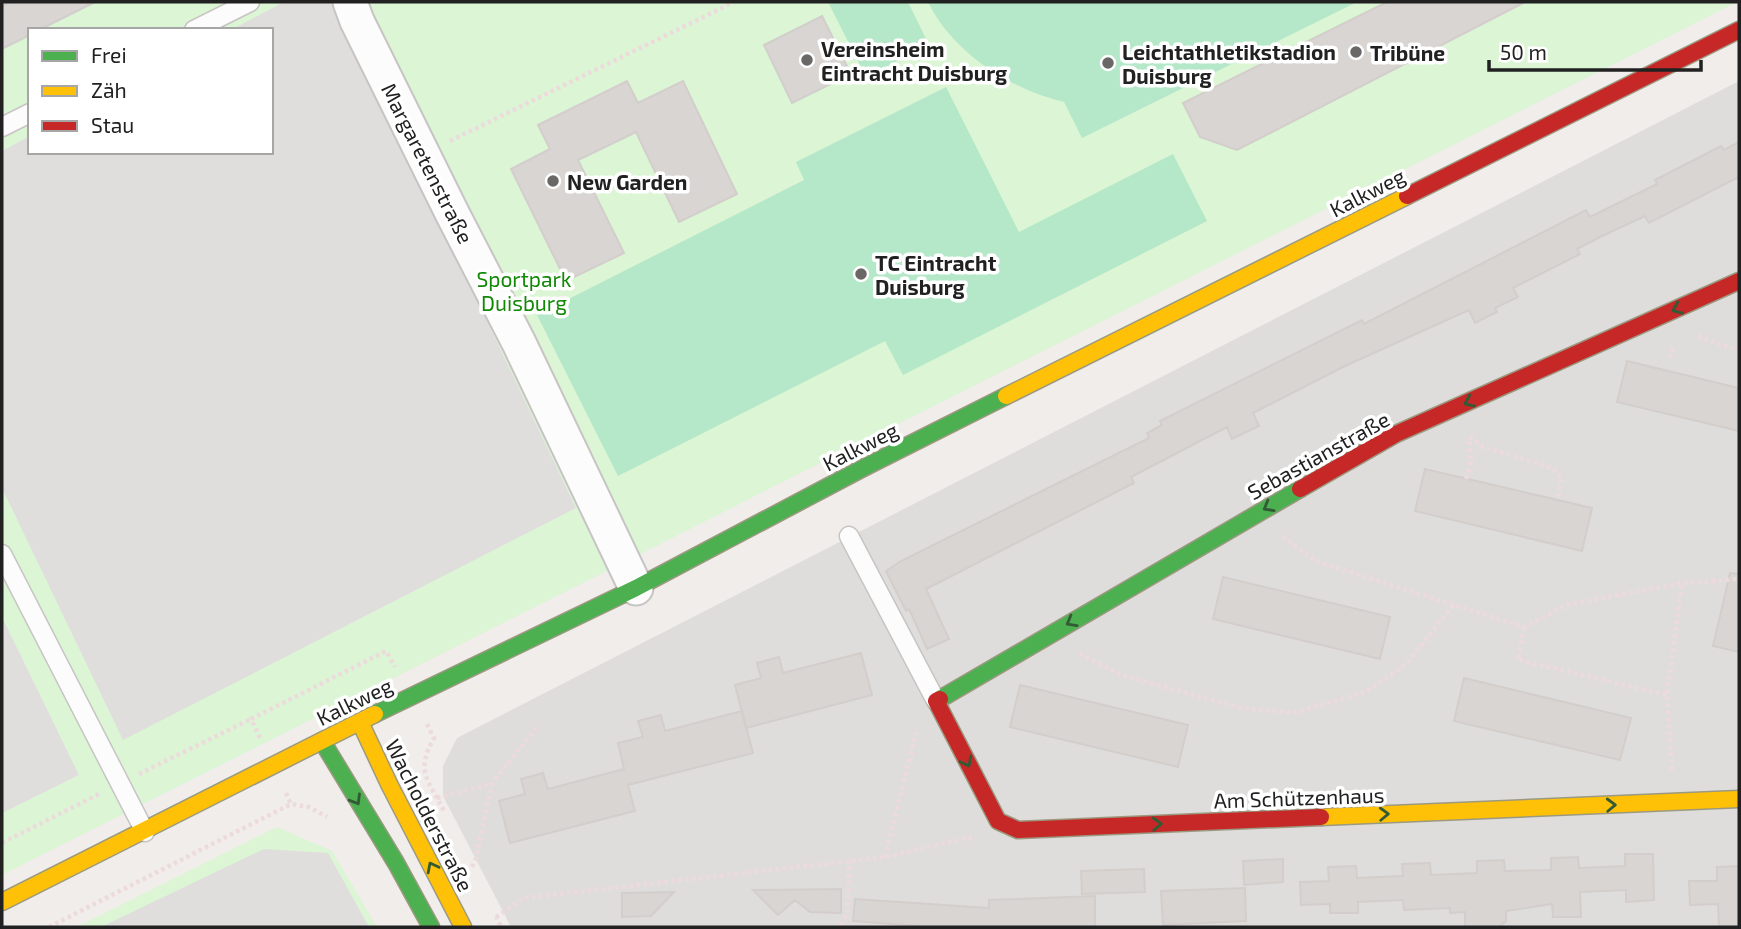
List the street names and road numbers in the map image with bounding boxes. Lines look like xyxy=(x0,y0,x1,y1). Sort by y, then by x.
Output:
street label: Margaretenstraße xyxy=(377,79,479,247)
street label: Kalkweg xyxy=(1325,162,1409,222)
street label: Sebastianstraße xyxy=(1243,406,1393,504)
street label: Kalkweg xyxy=(818,416,902,476)
street label: Kalkweg xyxy=(312,672,396,730)
street label: Wacholderstraße xyxy=(381,735,479,895)
street label: Am Schützenhaus xyxy=(1213,782,1385,812)

